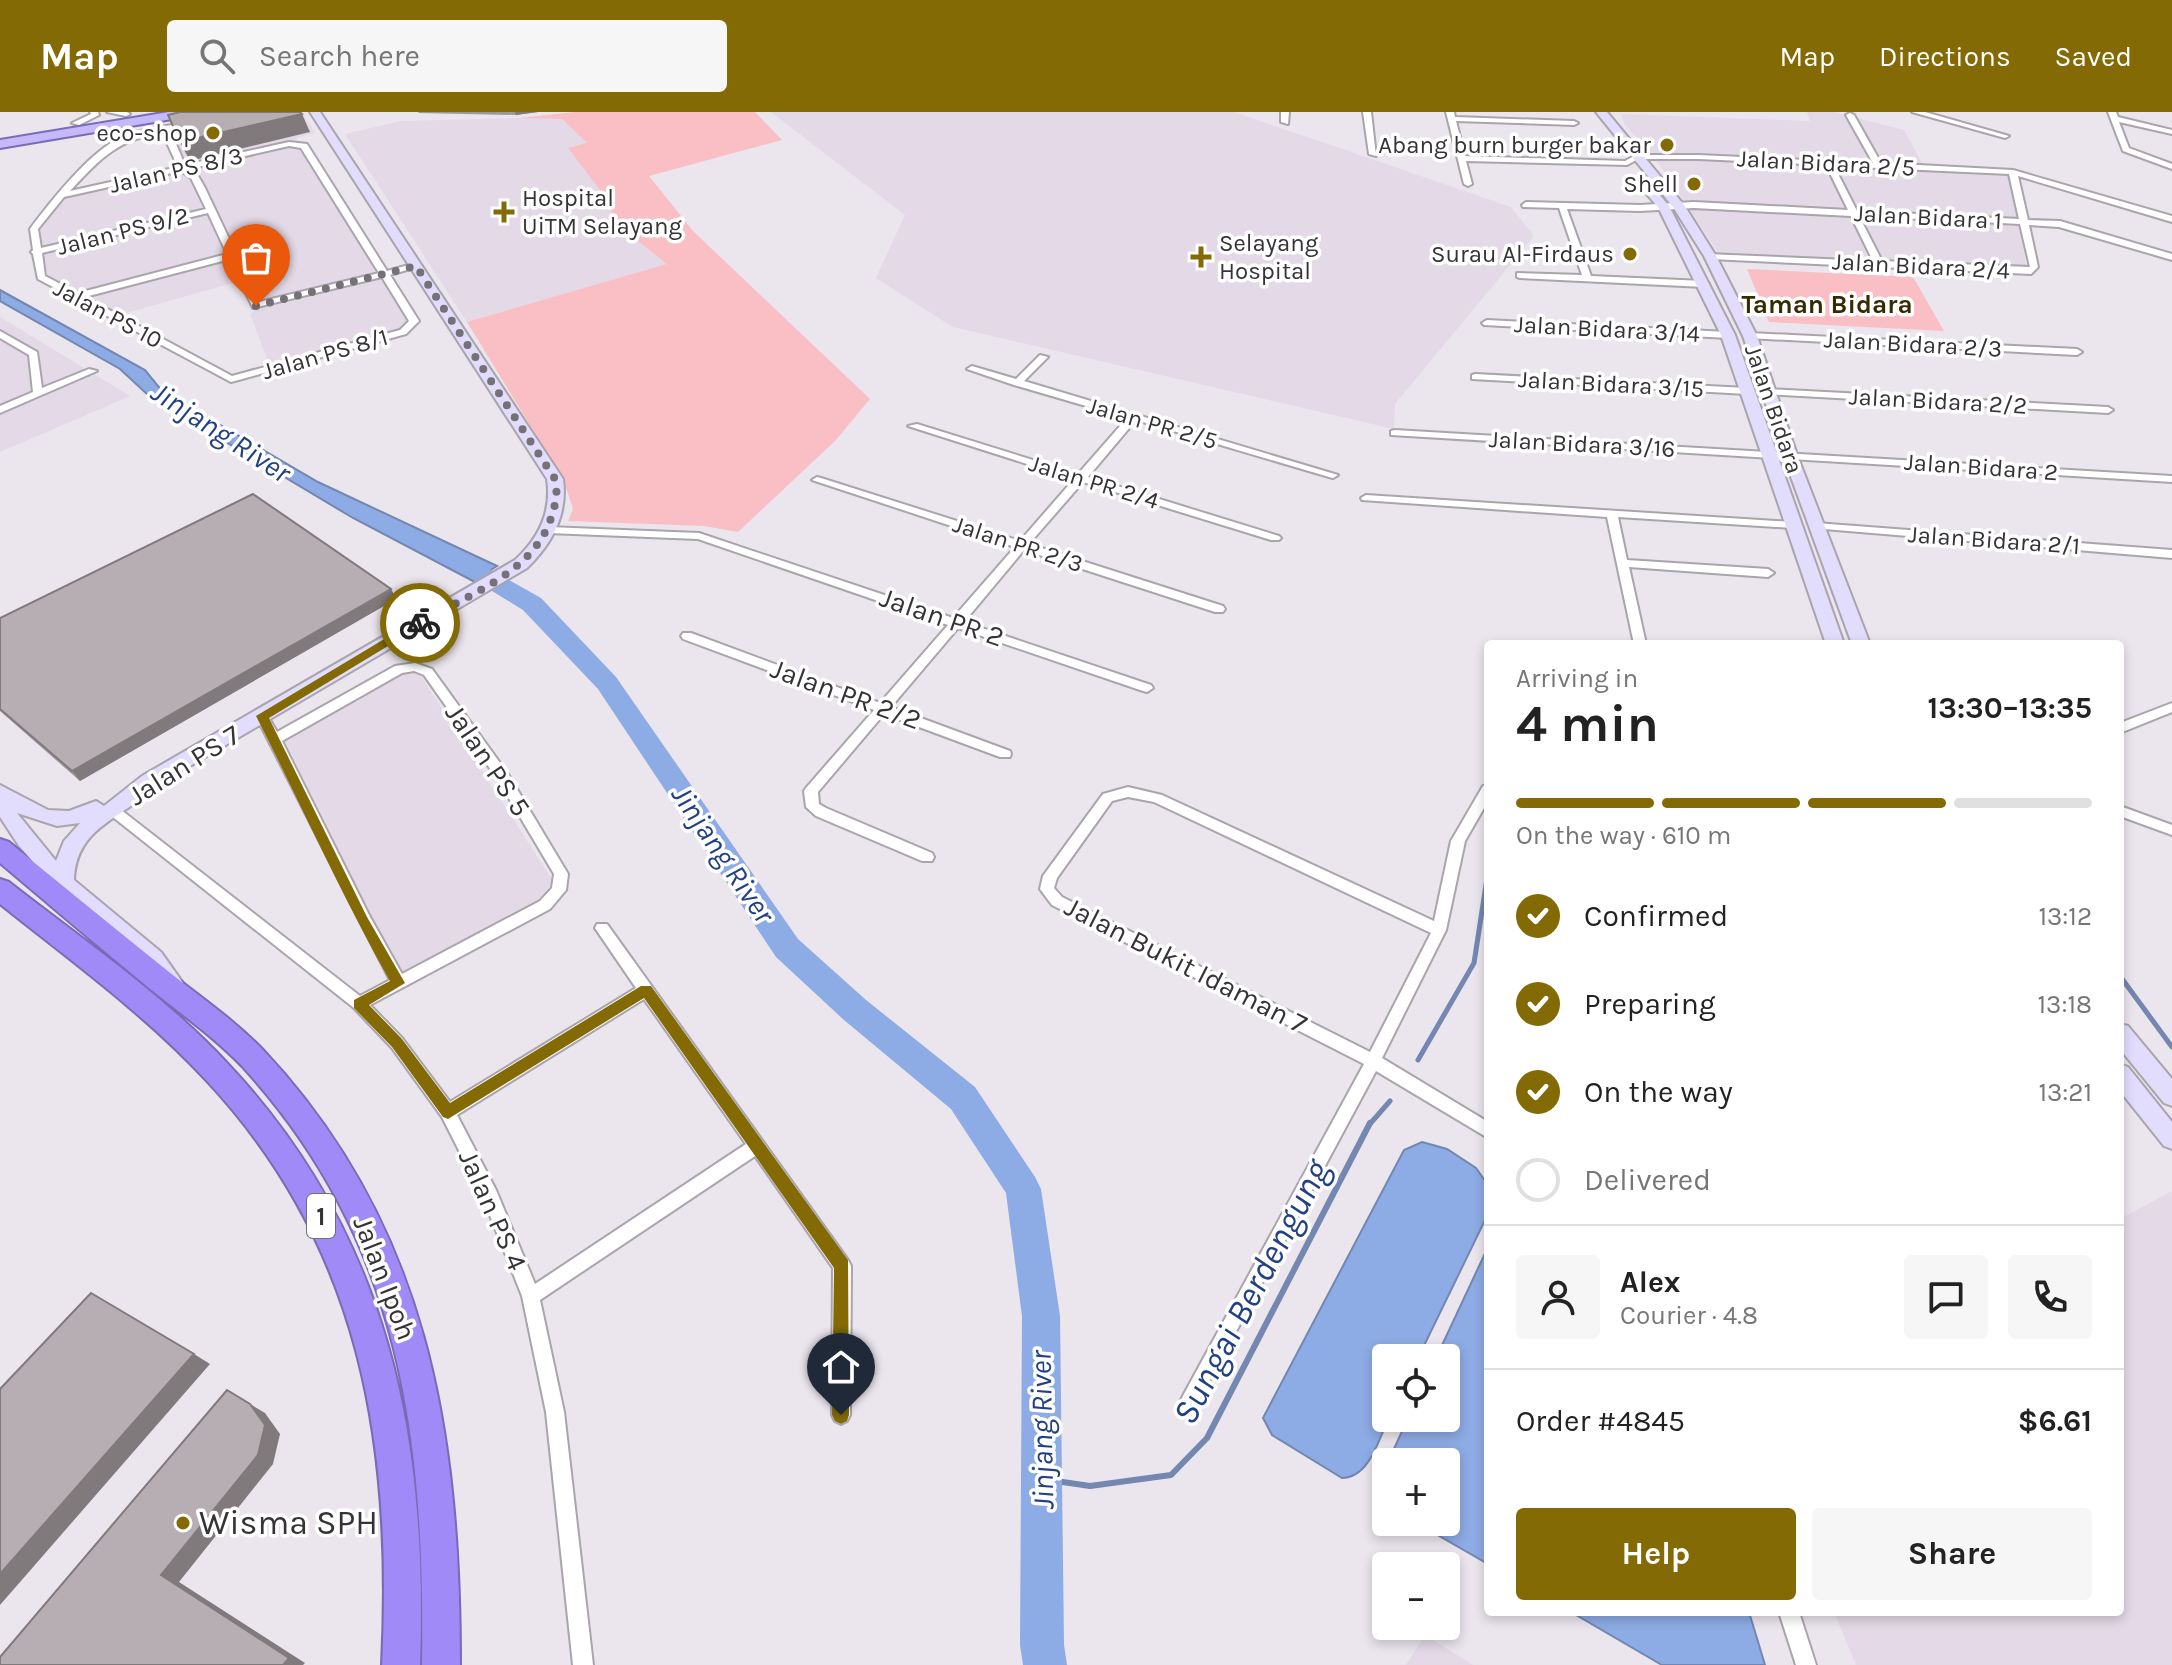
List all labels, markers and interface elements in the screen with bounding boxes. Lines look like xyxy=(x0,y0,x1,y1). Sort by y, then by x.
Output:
search box xyxy=(167,20,727,92)
text: Map xyxy=(40,34,119,79)
icon: search xyxy=(195,34,239,78)
text: Search here xyxy=(259,38,420,74)
text: Map xyxy=(1780,40,1835,73)
text: Directions xyxy=(1879,40,2011,73)
text: Saved xyxy=(2055,40,2132,73)
place label: eco-shop xyxy=(97,119,197,147)
marker: eco-shop xyxy=(204,124,222,142)
place label: Abang burn burger bakar xyxy=(1378,131,1651,159)
marker: Abang burn burger bakar xyxy=(1658,136,1676,154)
street label: Jalan PS 8/3 xyxy=(107,141,245,199)
street label: Jalan Bidara 2/5 xyxy=(1736,144,1916,182)
place label: Shell xyxy=(1623,170,1678,198)
marker: Shell xyxy=(1685,175,1703,193)
place label: Hospital UiTM Selayang xyxy=(522,184,682,240)
street label: Jalan Bidara 1 xyxy=(1853,199,2003,235)
street label: Jalan PS 9/2 xyxy=(54,201,192,261)
marker: Hospital UiTM Selayang xyxy=(493,201,515,223)
pin xyxy=(222,224,290,306)
place label: Selayang Hospital xyxy=(1219,229,1319,285)
icon: bag xyxy=(234,236,278,280)
place label: Surau Al-Firdaus xyxy=(1431,240,1614,268)
marker: Surau Al-Firdaus xyxy=(1621,245,1639,263)
marker: Selayang Hospital xyxy=(1190,246,1212,268)
street label: Jalan Bidara 2/4 xyxy=(1831,247,2011,285)
street label: Jalan PS 10 xyxy=(49,274,167,354)
district label: Taman Bidara xyxy=(1741,289,1913,320)
street label: Jalan Bidara 3/14 xyxy=(1513,310,1701,348)
street label: Jalan PS 8/1 xyxy=(259,323,391,385)
street label: Jalan Bidara 2/3 xyxy=(1823,325,2003,363)
street label: Jalan Bidara xyxy=(1739,341,1809,477)
street label: Jalan Bidara 3/15 xyxy=(1517,365,1705,403)
water label: Jinjang River xyxy=(144,374,299,491)
street label: Jalan Bidara 2/2 xyxy=(1848,382,2028,420)
street label: Jalan PR 2/5 xyxy=(1083,391,1221,455)
street label: Jalan Bidara 3/16 xyxy=(1488,425,1676,463)
street label: Jalan Bidara 2 xyxy=(1903,448,2059,486)
street label: Jalan PR 2/4 xyxy=(1026,449,1162,515)
street label: Jalan PR 2/3 xyxy=(949,510,1087,578)
street label: Jalan Bidara 2/1 xyxy=(1907,520,2081,560)
street label: Jalan PR 2 xyxy=(876,580,1008,654)
courier xyxy=(380,583,460,663)
icon: bike xyxy=(398,601,442,645)
street label: Jalan PR 2/2 xyxy=(766,652,926,736)
text: Arriving in xyxy=(1516,663,1638,694)
text: 13:30–13:35 xyxy=(1928,690,2092,726)
text: 4 min xyxy=(1516,693,1659,754)
street label: Jalan PS 5 xyxy=(438,698,538,822)
street label: Jalan PS 7 xyxy=(122,718,246,812)
water label: Jinjang River xyxy=(664,778,783,931)
text: On the way · 610 m xyxy=(1516,820,1731,851)
street label: Jalan Bukit Idaman 7 xyxy=(1059,890,1313,1040)
icon: check xyxy=(1516,894,1560,938)
text: Confirmed xyxy=(1584,898,1728,934)
text: 13:12 xyxy=(2038,901,2092,932)
icon: check xyxy=(1516,982,1560,1026)
text: Preparing xyxy=(1584,986,1716,1022)
text: 13:18 xyxy=(2037,989,2092,1020)
icon: check xyxy=(1516,1070,1560,1114)
text: On the way xyxy=(1584,1074,1733,1110)
text: 13:21 xyxy=(2038,1077,2092,1108)
street label: Jalan PS 4 xyxy=(452,1145,534,1276)
water label: Sungai Berdengung xyxy=(1164,1151,1339,1431)
text: Delivered xyxy=(1584,1162,1711,1198)
road number: 1 xyxy=(307,1194,335,1238)
street label: Jalan Ipoh xyxy=(346,1211,424,1345)
button: person xyxy=(1516,1255,1600,1339)
button: chat xyxy=(1904,1255,1988,1339)
button: phone xyxy=(2008,1255,2092,1339)
text: Alex xyxy=(1620,1264,1680,1300)
text: Courier · 4.8 xyxy=(1620,1300,1758,1331)
pin xyxy=(807,1333,875,1415)
map controls xyxy=(1372,1344,1460,1640)
button: locate xyxy=(1372,1344,1460,1432)
icon: home xyxy=(819,1345,863,1389)
water label: Jinjang River xyxy=(1023,1348,1061,1510)
text: Order #4845 xyxy=(1516,1403,1685,1439)
text: $6.61 xyxy=(2018,1403,2092,1439)
button: + xyxy=(1372,1448,1460,1536)
place label: Wisma SPH xyxy=(199,1503,378,1543)
button: Help xyxy=(1516,1508,1796,1600)
button: Share xyxy=(1812,1508,2092,1600)
marker: Wisma SPH xyxy=(174,1514,192,1532)
button: − xyxy=(1372,1552,1460,1640)

